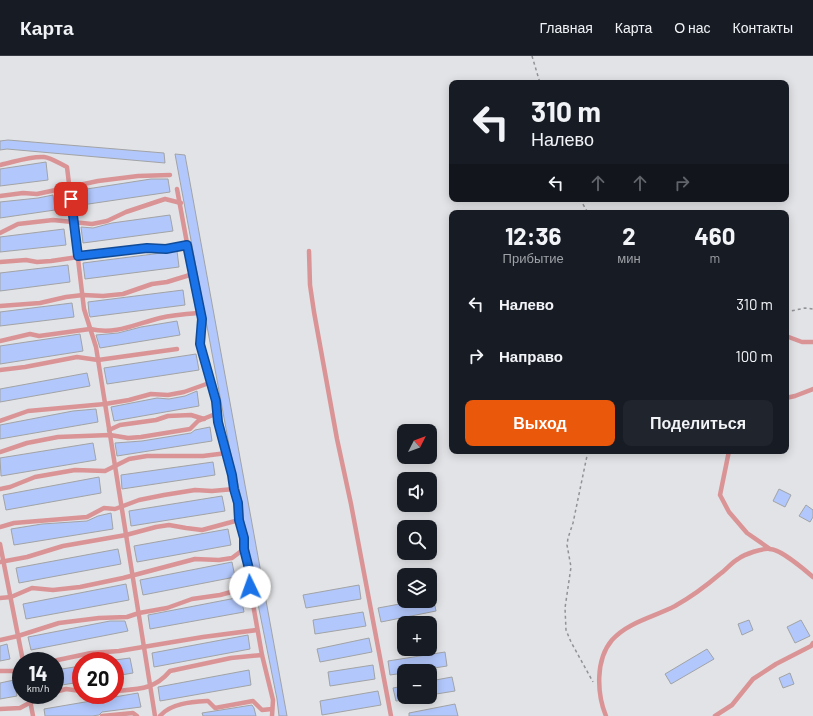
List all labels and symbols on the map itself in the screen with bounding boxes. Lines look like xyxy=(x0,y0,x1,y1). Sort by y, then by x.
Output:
pin xyxy=(54,182,88,216)
north arrow xyxy=(397,424,437,464)
position arrow xyxy=(229,566,271,608)
speed limit sign: 20 xyxy=(72,652,124,704)

